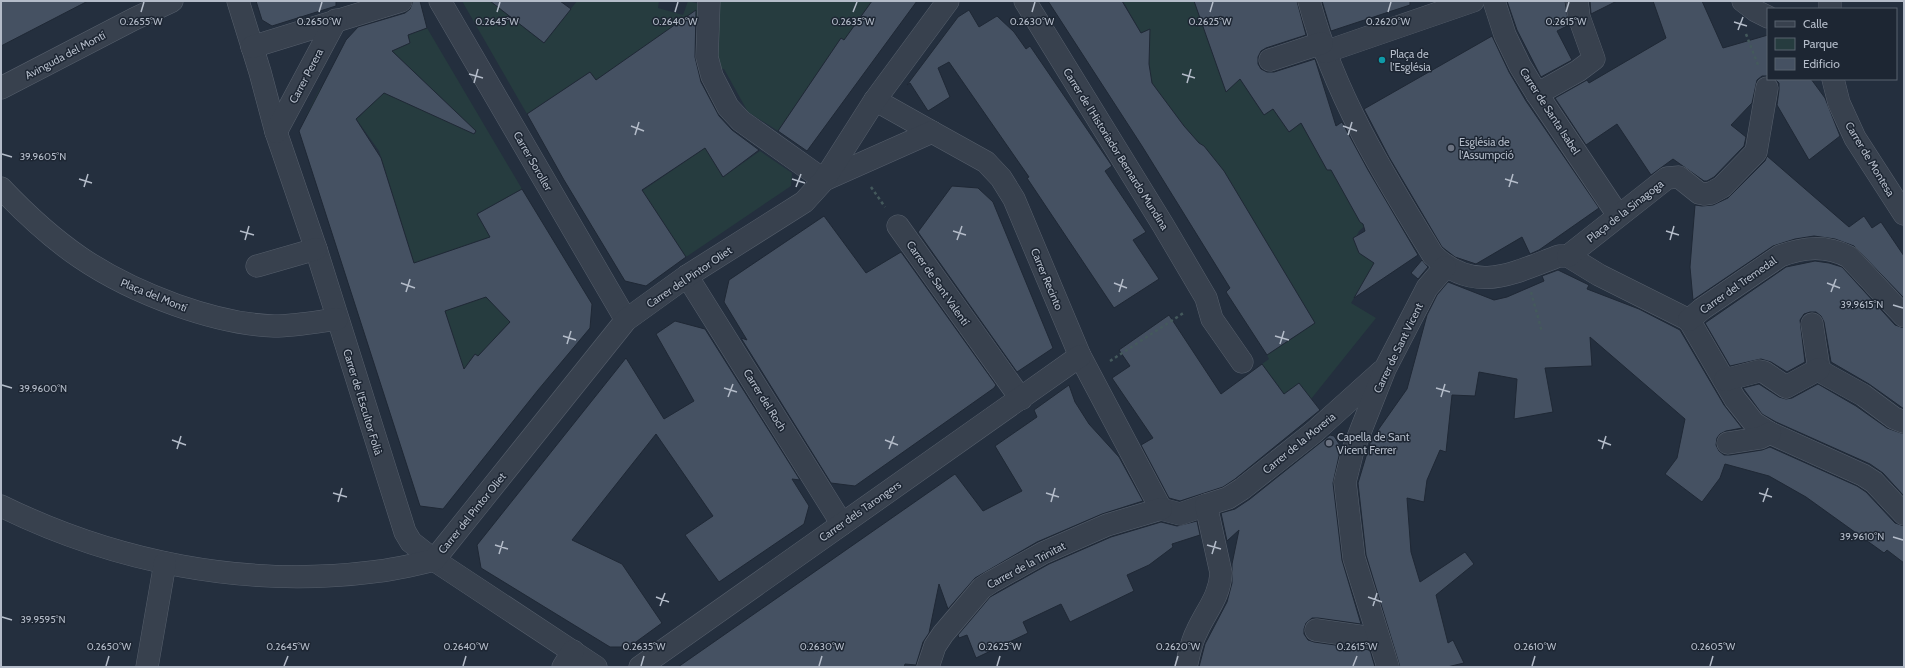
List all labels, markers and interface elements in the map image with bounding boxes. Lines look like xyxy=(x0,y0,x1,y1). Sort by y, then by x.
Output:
legend xyxy=(1767,8,1897,80)
text: 0.2655°W xyxy=(120,15,163,28)
text: 0.2650°W xyxy=(297,15,342,28)
text: 0.2645°W xyxy=(475,15,519,28)
text: 0.2640°W xyxy=(653,15,698,28)
text: 0.2635°W xyxy=(832,15,875,28)
text: 0.2630°W xyxy=(1010,15,1055,28)
text: 0.2625°W xyxy=(1189,15,1232,28)
text: 0.2620°W xyxy=(1366,15,1411,28)
text: 0.2615°W xyxy=(1546,15,1587,28)
text: Calle xyxy=(1803,16,1828,31)
street label: Avinguda del Montí xyxy=(22,28,108,82)
text: Parque xyxy=(1803,36,1838,51)
street label: Carrer Perera xyxy=(286,46,327,106)
place label: Plaça de l'Església xyxy=(1390,47,1432,74)
marker: Plaça de l'Església xyxy=(1377,55,1387,65)
text: Edificio xyxy=(1803,56,1840,71)
street label: Carrer de Santa Isabel xyxy=(1517,65,1584,157)
street label: Carrer de l'Historiador Bernardo Mundina xyxy=(1060,66,1172,233)
street label: Carrer de Montesa xyxy=(1842,119,1898,200)
street label: Carrer Soroller xyxy=(510,129,556,194)
place label: Església de l'Assumpció xyxy=(1459,135,1514,162)
marker: Església de l'Assumpció xyxy=(1446,143,1456,153)
text: 39.9605°N xyxy=(20,150,66,163)
street label: Plaça de la Sinagoga xyxy=(1584,176,1667,245)
street label: Carrer de Sant Valentí xyxy=(903,238,973,329)
street label: Carrer del Pintor Oliet xyxy=(644,243,735,311)
street label: Carrer Recinto xyxy=(1028,246,1066,312)
street label: Carrer del Tremedal xyxy=(1697,253,1779,317)
street label: Plaça del Montí xyxy=(119,275,190,315)
text: 39.9615°N xyxy=(1841,298,1883,311)
street label: Carrer de Sant Vicent xyxy=(1370,300,1426,395)
street label: Carrer de l'Escultor Folià xyxy=(340,347,386,457)
street label: Carrer del Roch xyxy=(740,366,790,434)
text: 39.9600°N xyxy=(19,382,67,395)
street label: Carrer de la Moreria xyxy=(1260,409,1339,477)
place label: Capella de Sant Vicent Ferrer xyxy=(1337,430,1410,457)
marker: Capella de Sant Vicent Ferrer xyxy=(1324,438,1334,448)
street label: Carrer del Pintor Oliet xyxy=(435,469,509,556)
street label: Carrer dels Tarongers xyxy=(816,477,904,545)
text: 39.9610°N xyxy=(1840,530,1884,543)
street label: Carrer de la Trinitat xyxy=(984,538,1068,592)
text: 39.9595°N xyxy=(20,613,66,626)
text: 0.2650°W xyxy=(87,640,132,653)
text: 0.2645°W xyxy=(266,640,310,653)
text: 0.2640°W xyxy=(444,640,489,653)
text: 0.2635°W xyxy=(623,640,666,653)
text: 0.2630°W xyxy=(800,640,845,653)
text: 0.2625°W xyxy=(979,640,1022,653)
text: 0.2620°W xyxy=(1156,640,1201,653)
text: 0.2615°W xyxy=(1337,640,1378,653)
text: 0.2610°W xyxy=(1514,640,1557,653)
text: 0.2605°W xyxy=(1691,640,1736,653)

